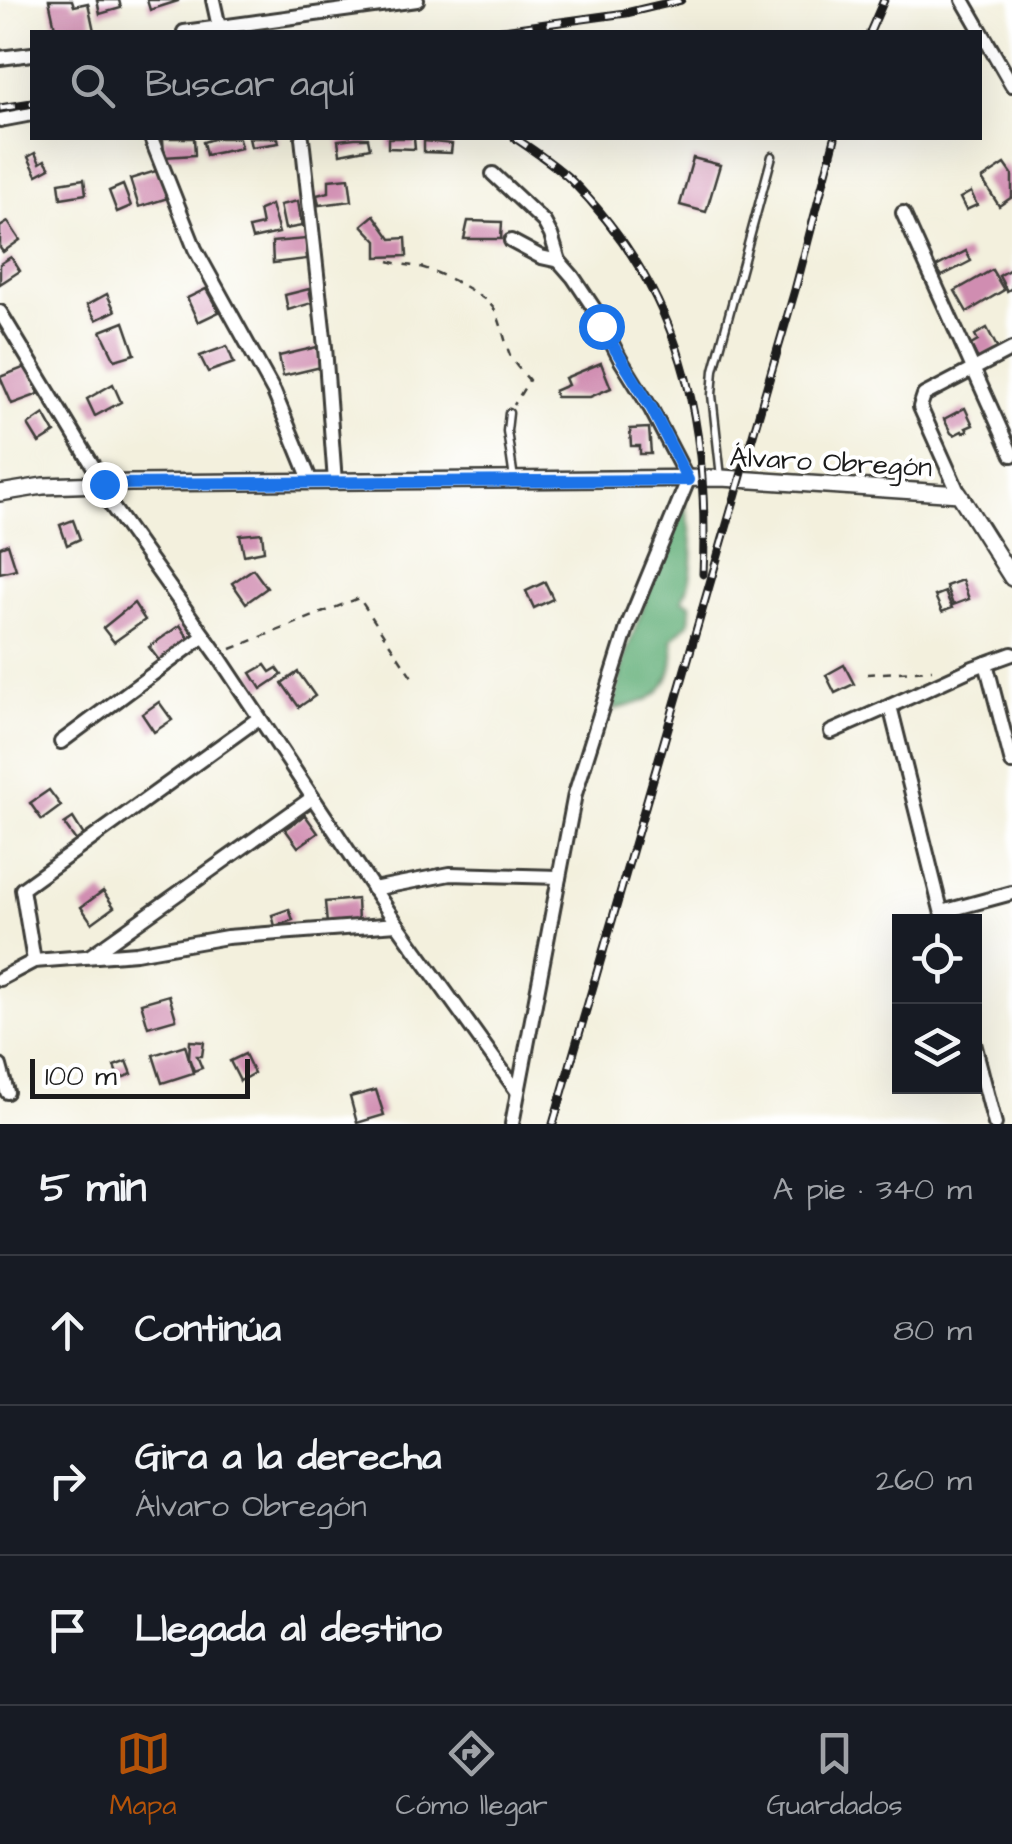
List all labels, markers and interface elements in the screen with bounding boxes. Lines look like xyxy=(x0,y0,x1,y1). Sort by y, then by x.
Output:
search box xyxy=(30,30,982,140)
icon: search xyxy=(65,58,120,113)
text: Buscar aquí xyxy=(145,59,354,111)
route start xyxy=(579,304,625,350)
street label: Álvaro Obregón xyxy=(729,438,933,488)
route end xyxy=(82,462,128,508)
map controls xyxy=(892,914,982,1094)
button: locate xyxy=(892,914,982,1004)
button: layers xyxy=(892,1004,982,1094)
scale bar xyxy=(30,1054,250,1098)
text: 100 m xyxy=(45,1057,117,1096)
text: 5 min xyxy=(40,1160,147,1218)
text: A pie · 340 m xyxy=(773,1167,972,1212)
icon: ahead xyxy=(40,1303,95,1358)
text: Continúa xyxy=(135,1304,281,1356)
text: 80 m xyxy=(893,1308,972,1353)
text: Gira a la derecha xyxy=(135,1432,441,1484)
icon: right xyxy=(40,1453,95,1508)
text: 260 m xyxy=(876,1458,972,1503)
text: Álvaro Obregón xyxy=(135,1484,367,1529)
icon: arrive xyxy=(40,1603,95,1658)
text: Llegada al destino xyxy=(135,1604,442,1656)
tab: Mapa xyxy=(109,1726,177,1825)
tab: Cómo llegar xyxy=(395,1726,548,1825)
tab: Guardados xyxy=(767,1726,903,1825)

